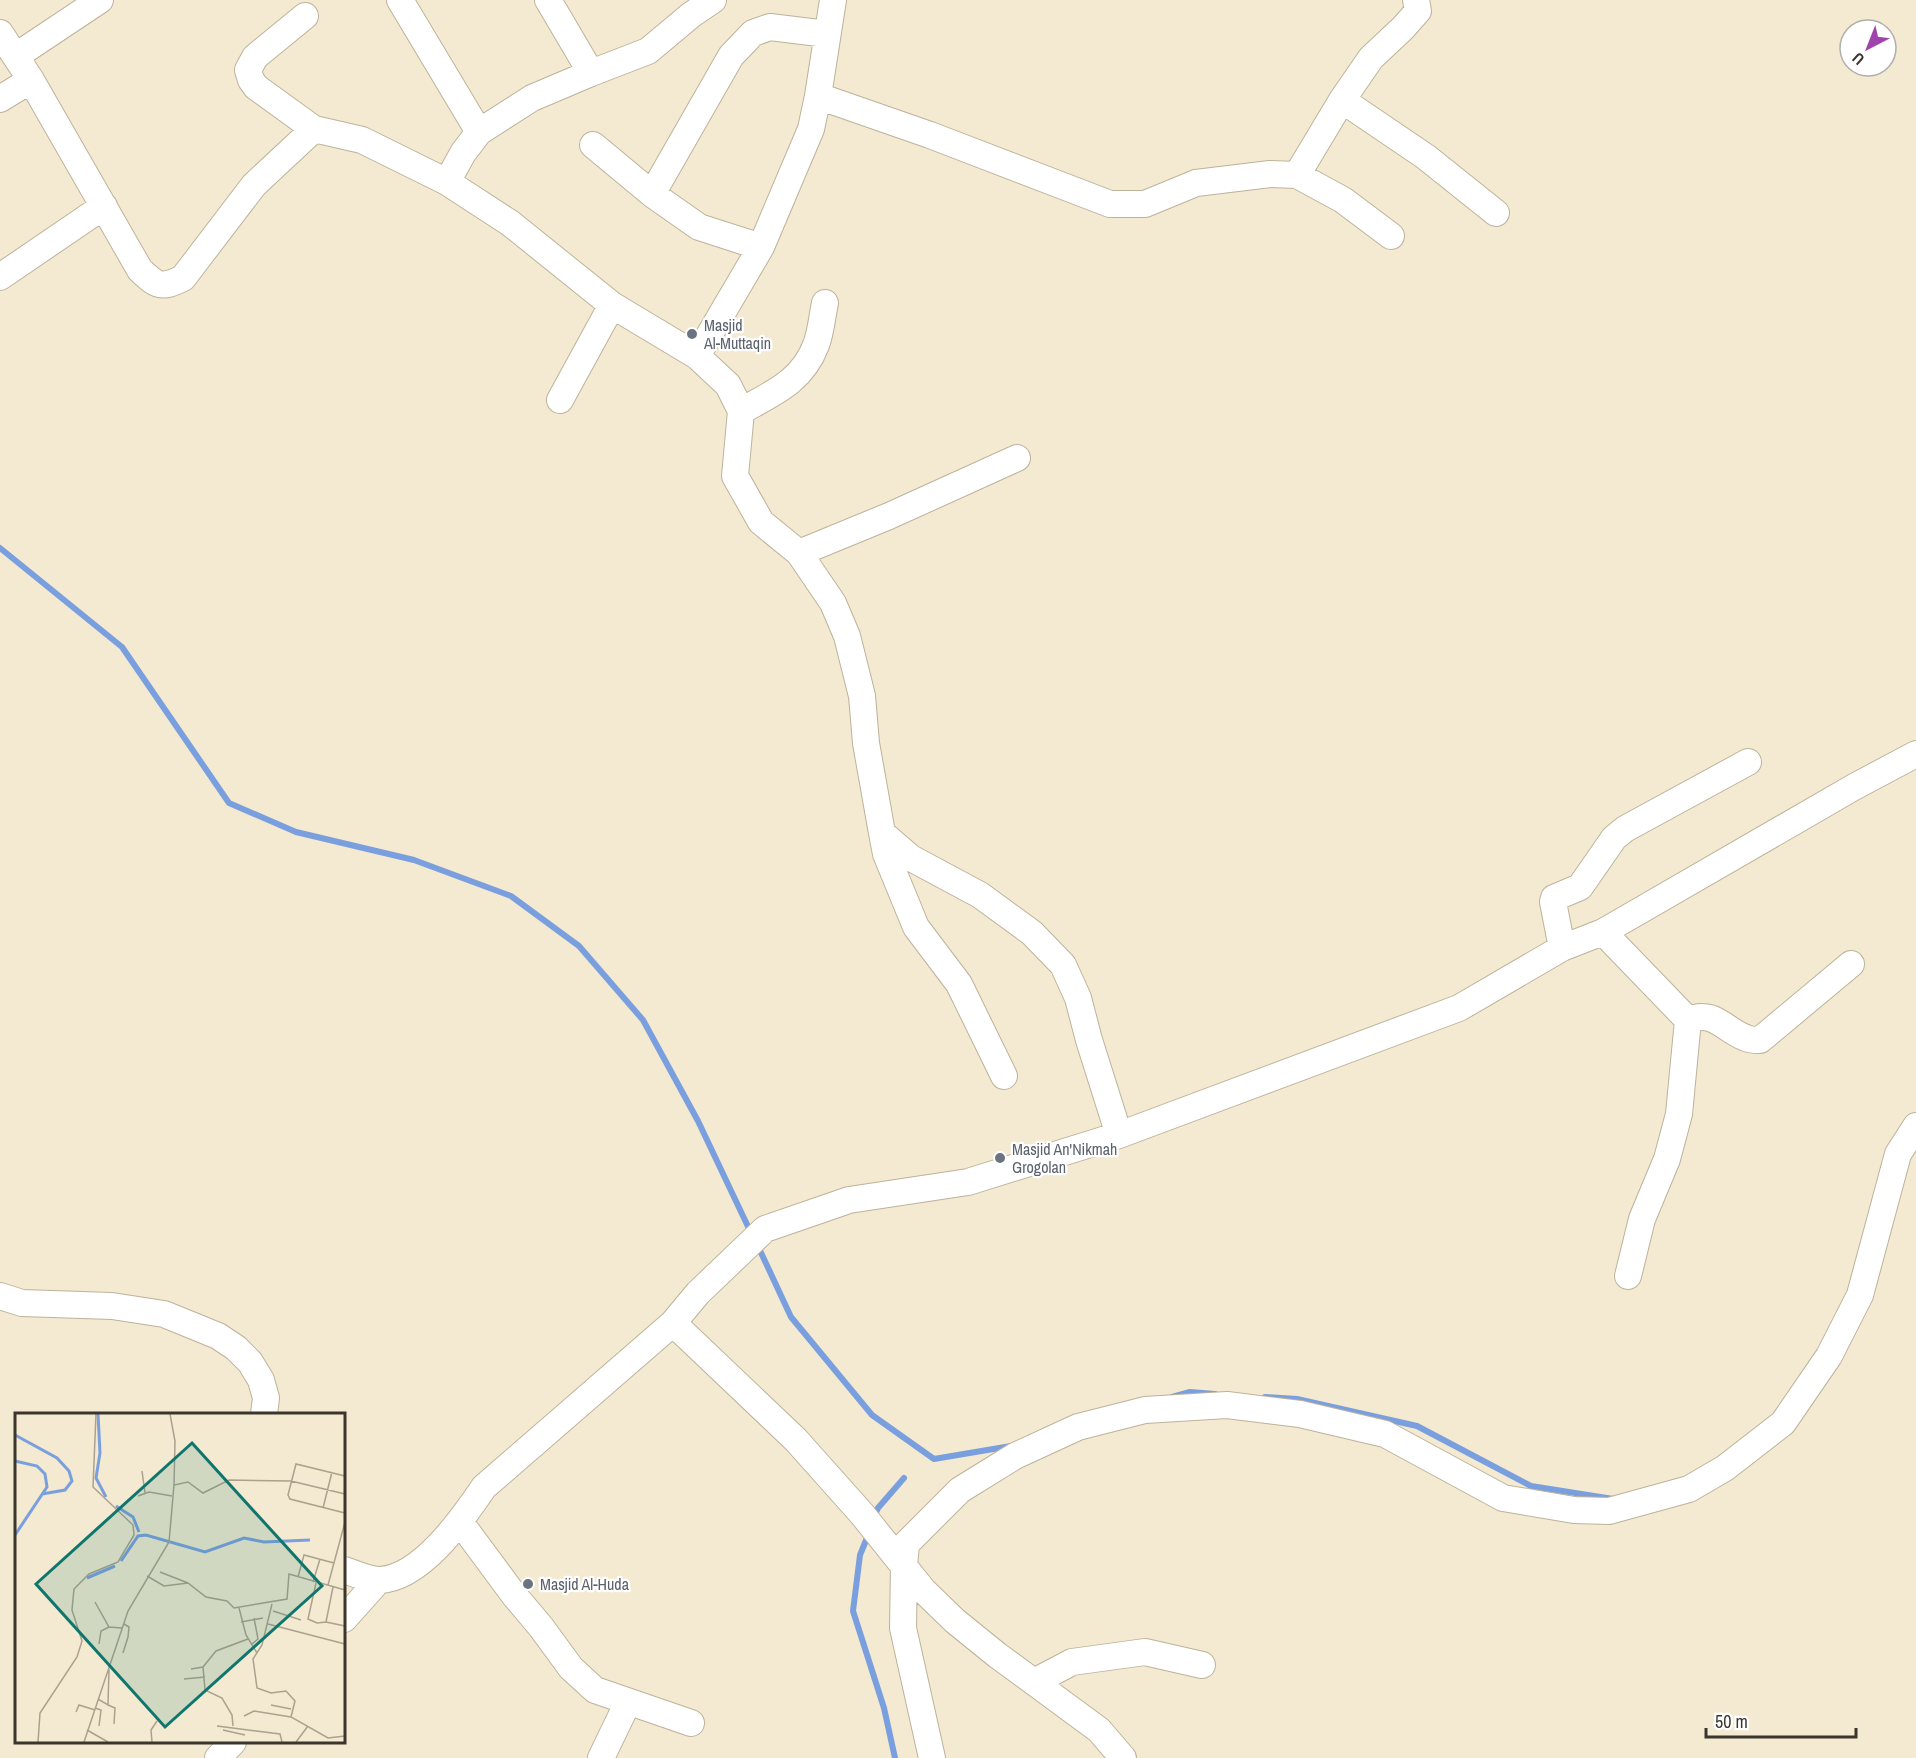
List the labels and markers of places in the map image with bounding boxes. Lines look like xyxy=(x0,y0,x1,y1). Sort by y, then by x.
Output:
place label: Masjid Al-Muttaqin xyxy=(703,314,771,354)
marker: Masjid Al-Muttaqin xyxy=(685,327,699,341)
place label: Masjid An'Nikmah Grogolan xyxy=(1012,1138,1117,1178)
marker: Masjid An'Nikmah Grogolan xyxy=(993,1151,1007,1165)
place label: Masjid Al-Huda xyxy=(540,1573,630,1595)
marker: Masjid Al-Huda xyxy=(521,1577,535,1591)

